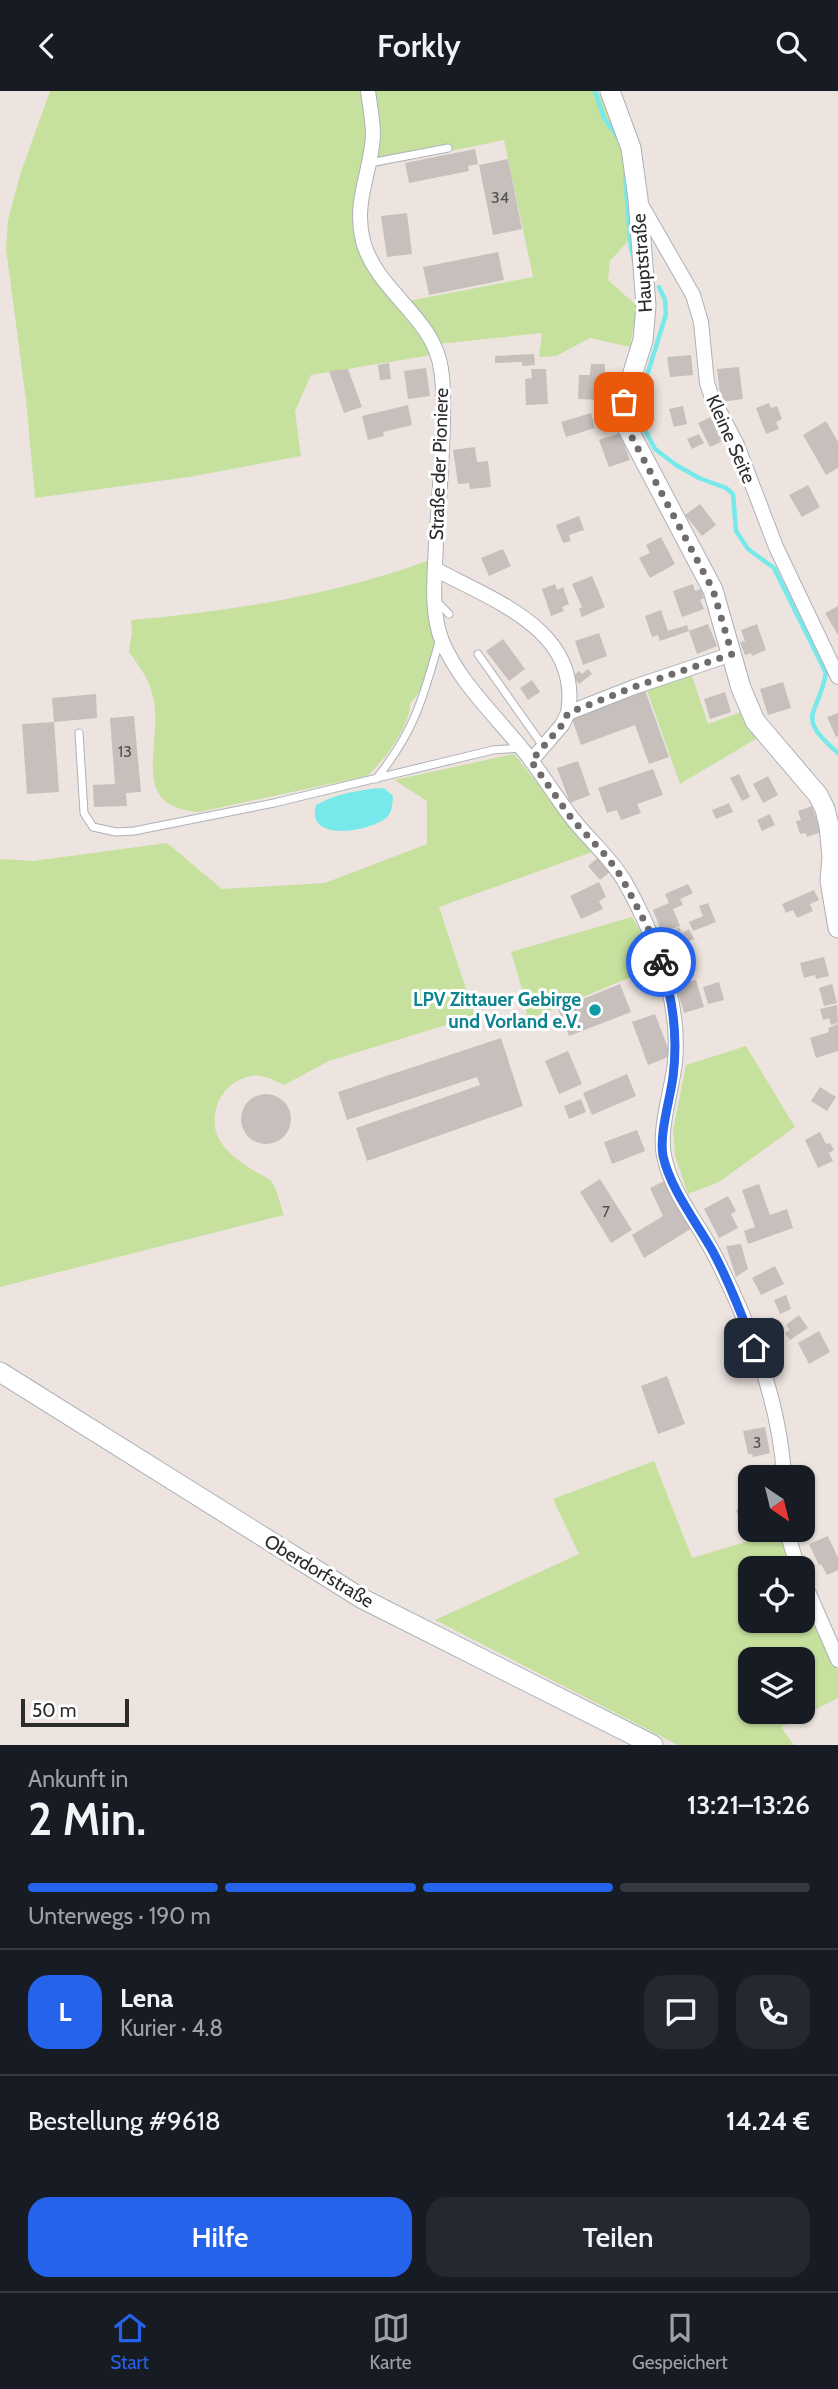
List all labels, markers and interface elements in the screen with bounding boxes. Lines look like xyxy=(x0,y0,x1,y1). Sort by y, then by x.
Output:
text: Forkly xyxy=(377,26,461,65)
icon: back xyxy=(28,27,66,65)
icon: search xyxy=(772,27,810,65)
house number: 34 xyxy=(491,188,509,207)
street label: Hauptstraße xyxy=(627,213,657,313)
pin xyxy=(594,372,654,432)
icon: bag xyxy=(605,383,643,421)
street label: Straße der Pioniere xyxy=(425,387,453,541)
street label: Kleine Seite xyxy=(701,391,761,487)
house number: 13 xyxy=(118,742,132,761)
courier xyxy=(626,927,696,997)
icon: bike xyxy=(642,943,680,981)
place label: LPV Zittauer Gebirge und Vorland e.V. xyxy=(413,988,581,1033)
marker: LPV Zittauer Gebirge und Vorland e.V. xyxy=(587,1002,603,1018)
house number: 7 xyxy=(602,1202,610,1221)
pin xyxy=(724,1318,784,1378)
icon: home xyxy=(735,1329,773,1367)
house number: 3 xyxy=(753,1433,761,1452)
north arrow xyxy=(738,1465,816,1542)
map controls xyxy=(738,1465,815,1724)
street label: Oberdorfstraße xyxy=(260,1529,378,1613)
button: locate xyxy=(738,1556,815,1633)
button: layers xyxy=(738,1647,815,1724)
scale bar xyxy=(21,1696,130,1728)
text: 50 m xyxy=(32,1699,76,1722)
text: Ankunft in xyxy=(28,1765,128,1793)
text: 13:21–13:26 xyxy=(687,1789,810,1821)
text: 2 Min. xyxy=(28,1791,146,1847)
text: Unterwegs · 190 m xyxy=(28,1902,211,1930)
button: chat xyxy=(644,1975,718,2049)
button: phone xyxy=(736,1975,810,2049)
text: Lena xyxy=(120,1982,174,2014)
text: L xyxy=(58,1996,72,2028)
text: Kurier · 4.8 xyxy=(120,2014,223,2042)
text: Bestellung #9618 xyxy=(28,2105,221,2137)
text: 14.24 € xyxy=(726,2105,810,2137)
button: Hilfe xyxy=(28,2197,412,2277)
button: Teilen xyxy=(426,2197,810,2277)
tab: Start xyxy=(110,2309,149,2374)
tab: Karte xyxy=(370,2309,412,2374)
tab: Gespeichert xyxy=(632,2309,728,2374)

